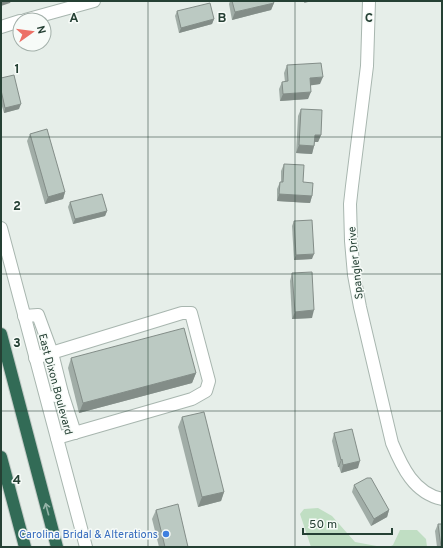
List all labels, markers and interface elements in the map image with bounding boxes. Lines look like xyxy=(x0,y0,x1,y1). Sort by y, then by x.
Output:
text: A xyxy=(69,11,79,27)
text: B xyxy=(218,11,227,27)
text: C xyxy=(365,11,373,27)
north arrow xyxy=(12,12,52,52)
text: N xyxy=(33,24,48,35)
text: 1 xyxy=(14,62,20,78)
text: 2 xyxy=(13,199,21,215)
street label: Spangler Drive xyxy=(345,226,367,300)
street label: East Dixon Boulevard xyxy=(35,332,75,436)
text: 3 xyxy=(13,336,21,352)
text: 4 xyxy=(13,473,21,489)
one-way arrow xyxy=(42,503,50,516)
scale bar xyxy=(303,510,392,536)
text: 50 m xyxy=(309,517,337,533)
place label: Carolina Bridal & Alterations xyxy=(19,528,158,542)
marker: Carolina Bridal & Alterations xyxy=(161,529,171,539)

